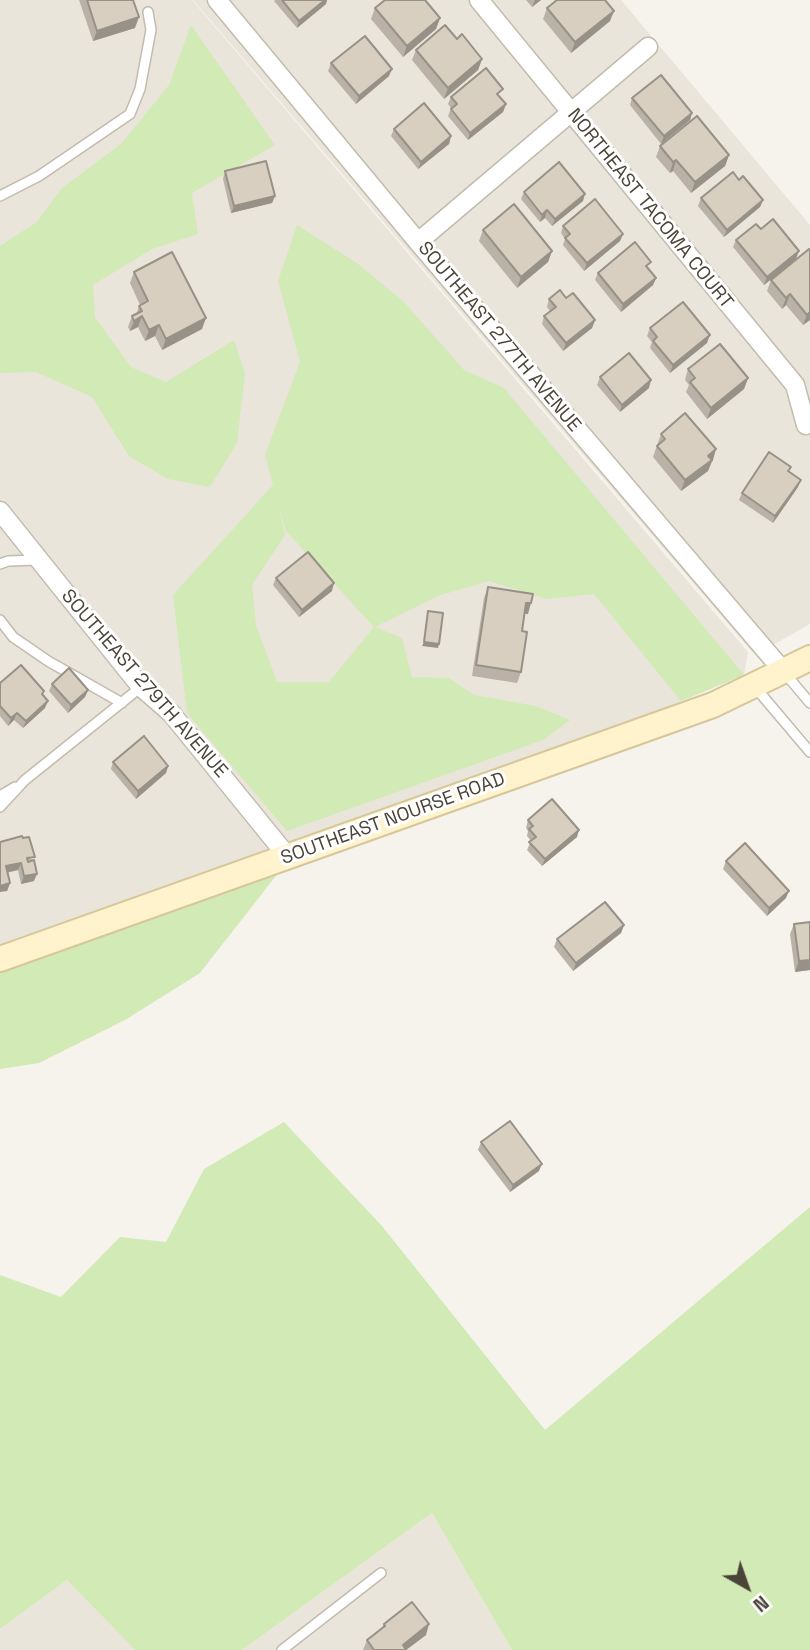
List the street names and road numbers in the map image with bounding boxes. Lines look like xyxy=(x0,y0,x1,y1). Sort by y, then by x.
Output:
street label: NORTHEAST TACOMA COURT xyxy=(562,104,738,314)
street label: SOUTHEAST 277TH AVENUE xyxy=(413,237,585,437)
street label: SOUTHEAST 279TH AVENUE xyxy=(56,585,232,783)
street label: SOUTHEAST NOURSE ROAD xyxy=(278,768,508,870)

